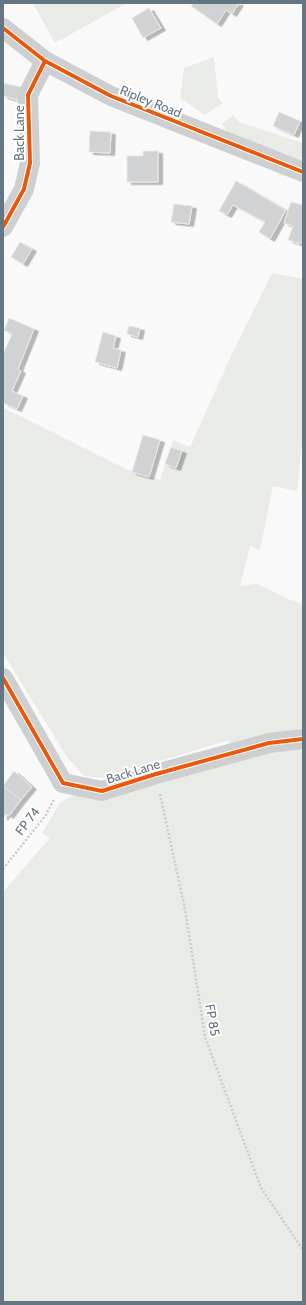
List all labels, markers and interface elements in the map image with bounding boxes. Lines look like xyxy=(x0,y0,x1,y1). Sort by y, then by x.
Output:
street label: Ripley Road xyxy=(118,81,184,121)
street label: Back Lane xyxy=(11,105,27,161)
street label: Back Lane xyxy=(104,755,162,787)
street label: FP 74 xyxy=(11,804,43,838)
street label: FP 85 xyxy=(202,1003,224,1037)

